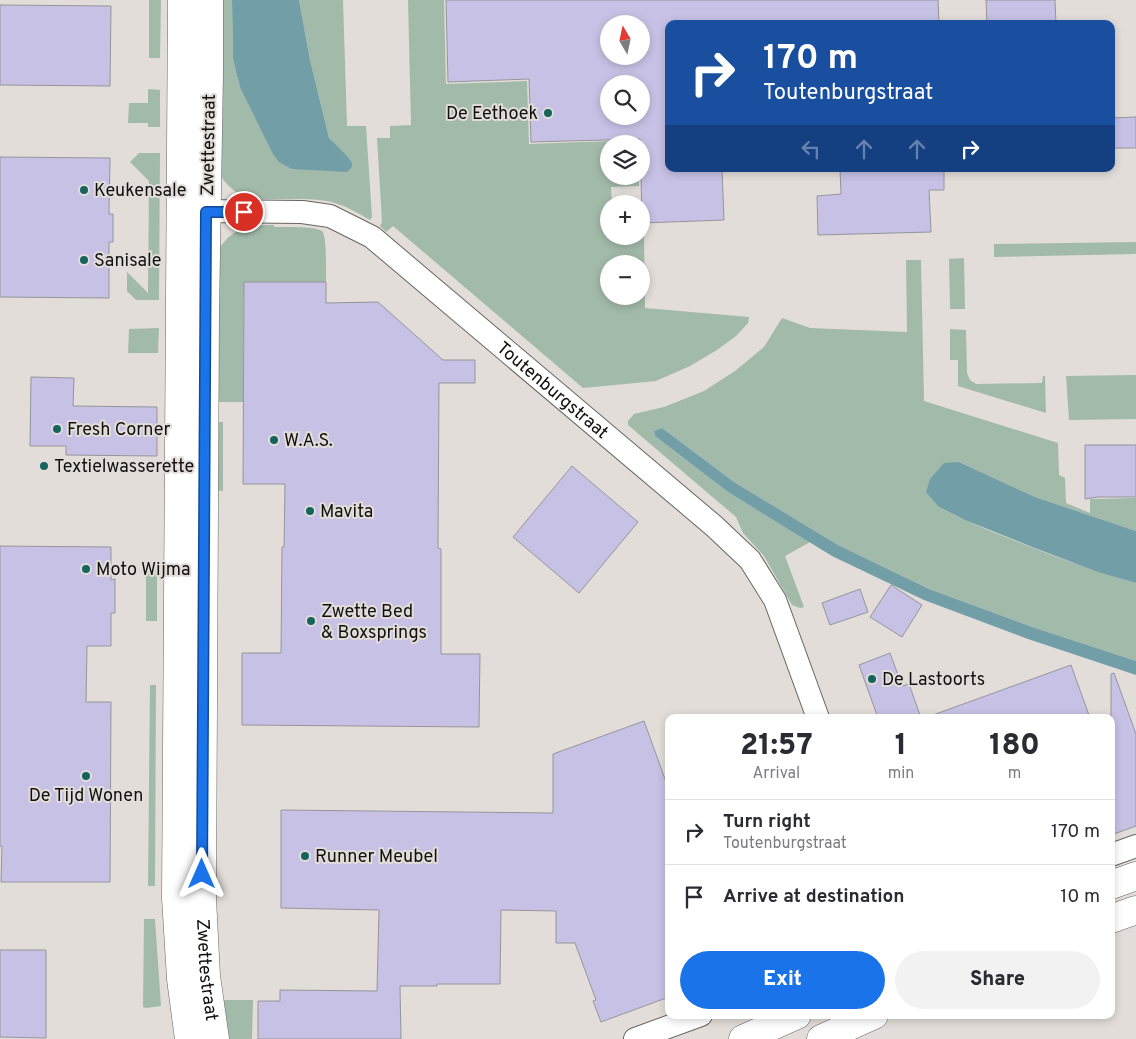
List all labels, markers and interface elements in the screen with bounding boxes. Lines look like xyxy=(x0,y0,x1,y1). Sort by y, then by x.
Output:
north arrow xyxy=(600,15,650,65)
map controls xyxy=(600,15,650,305)
text: 170 m xyxy=(763,37,858,81)
icon: right xyxy=(680,40,745,105)
button: search xyxy=(600,75,650,125)
text: Toutenburgstraat xyxy=(763,80,933,107)
street label: Zwettestraat xyxy=(197,94,222,196)
place label: De Eethoek xyxy=(446,103,538,126)
marker: De Eethoek xyxy=(542,107,554,119)
button: layers xyxy=(600,135,650,185)
icon: left xyxy=(797,135,825,163)
icon: ahead xyxy=(850,135,878,163)
icon: ahead xyxy=(903,135,931,163)
icon: right xyxy=(956,135,984,163)
place label: Keukensale xyxy=(94,180,186,203)
marker: Keukensale xyxy=(78,184,90,196)
pin xyxy=(223,191,265,233)
button: + xyxy=(600,195,650,245)
icon: arrive xyxy=(230,198,258,226)
place label: Sanisale xyxy=(94,250,161,273)
marker: Sanisale xyxy=(78,254,90,266)
button: − xyxy=(600,255,650,305)
street label: Toutenburgstraat xyxy=(491,337,613,445)
place label: Fresh Corner xyxy=(67,419,171,442)
marker: Fresh Corner xyxy=(51,423,63,435)
place label: W.A.S. xyxy=(284,430,333,453)
marker: W.A.S. xyxy=(268,434,280,446)
place label: Textielwasserette xyxy=(54,456,194,479)
marker: Textielwasserette xyxy=(38,460,50,472)
place label: Mavita xyxy=(320,501,373,524)
marker: Mavita xyxy=(304,505,316,517)
place label: Moto Wijma xyxy=(96,559,191,582)
marker: Moto Wijma xyxy=(80,563,92,575)
place label: Zwette Bed & Boxsprings xyxy=(321,601,427,645)
marker: Zwette Bed & Boxsprings xyxy=(305,615,317,627)
place label: De Lastoorts xyxy=(882,669,985,692)
marker: De Lastoorts xyxy=(866,673,878,685)
text: 21:57 xyxy=(740,728,813,765)
text: 1 xyxy=(895,728,907,765)
text: 180 xyxy=(989,728,1040,765)
text: Arrival xyxy=(752,764,800,784)
text: min xyxy=(888,764,914,784)
text: m xyxy=(1008,764,1021,784)
marker: De Tijd Wonen xyxy=(80,770,92,782)
place label: De Tijd Wonen xyxy=(29,785,143,808)
text: Turn right xyxy=(723,810,811,834)
icon: right xyxy=(680,818,708,846)
text: 170 m xyxy=(1051,820,1100,844)
text: Toutenburgstraat xyxy=(723,834,847,854)
place label: Runner Meubel xyxy=(315,846,438,869)
position arrow xyxy=(175,847,227,899)
marker: Runner Meubel xyxy=(299,850,311,862)
icon: arrive xyxy=(680,883,708,911)
text: Arrive at destination xyxy=(723,885,904,909)
text: 10 m xyxy=(1060,885,1100,909)
street label: Zwettestraat xyxy=(190,918,222,1022)
button: Exit xyxy=(680,951,885,1009)
button: Share xyxy=(895,951,1100,1009)

